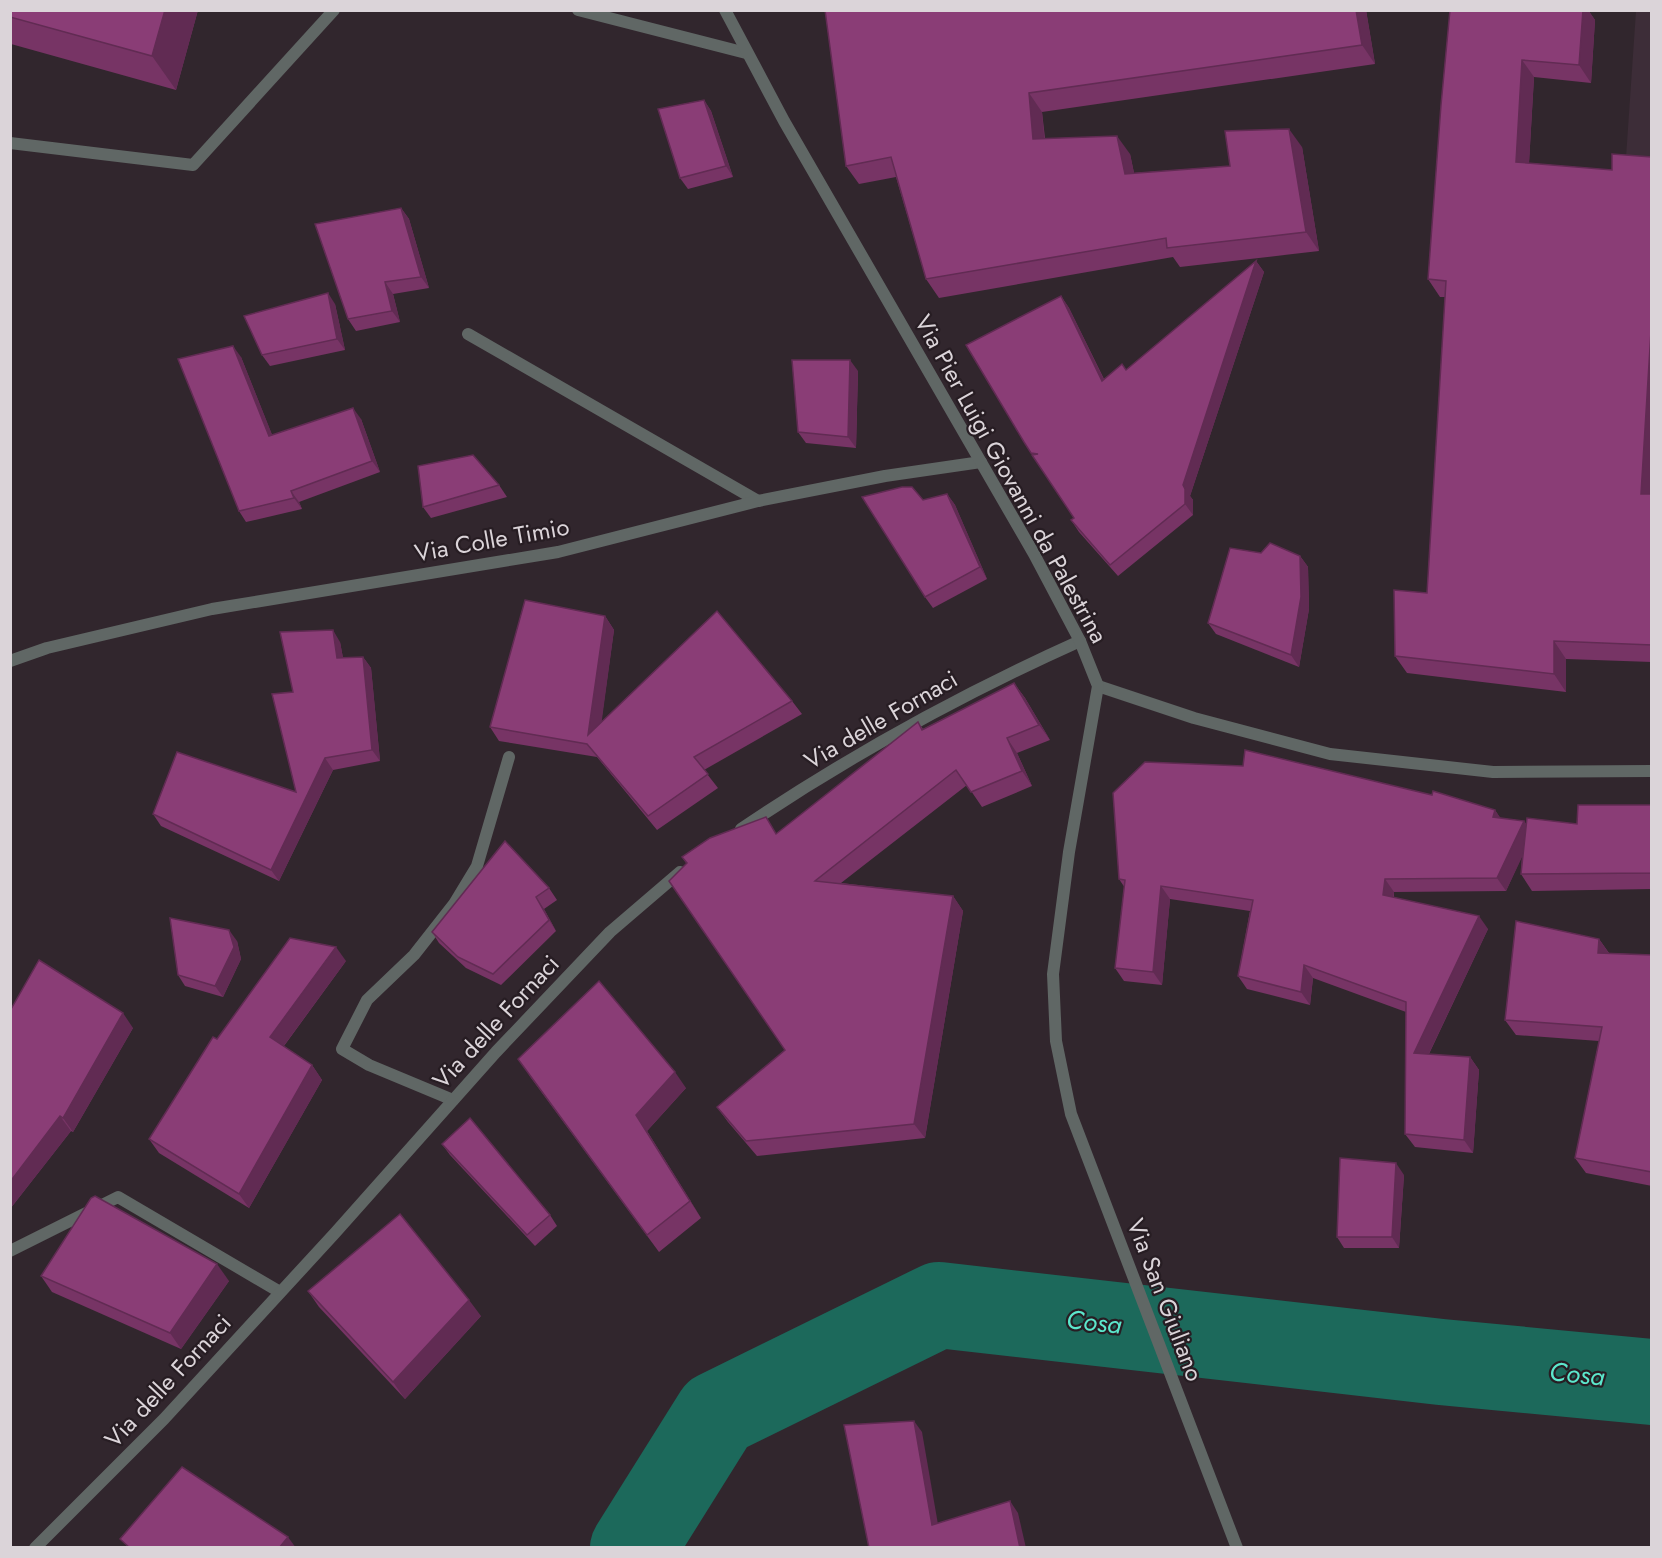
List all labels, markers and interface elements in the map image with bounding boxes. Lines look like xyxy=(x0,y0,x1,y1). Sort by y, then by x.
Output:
street label: Via Pier Luigi Giovanni da Palestrina xyxy=(906,308,1117,649)
street label: Via Colle Timio xyxy=(412,509,572,570)
street label: Via delle Fornaci xyxy=(798,661,964,778)
street label: Via delle Fornaci xyxy=(424,947,567,1096)
street label: Via San Giuliano xyxy=(1118,1213,1213,1386)
water label: Cosa xyxy=(1064,1300,1124,1344)
street label: Via delle Fornaci xyxy=(96,1306,239,1455)
water label: Cosa xyxy=(1547,1352,1607,1396)

